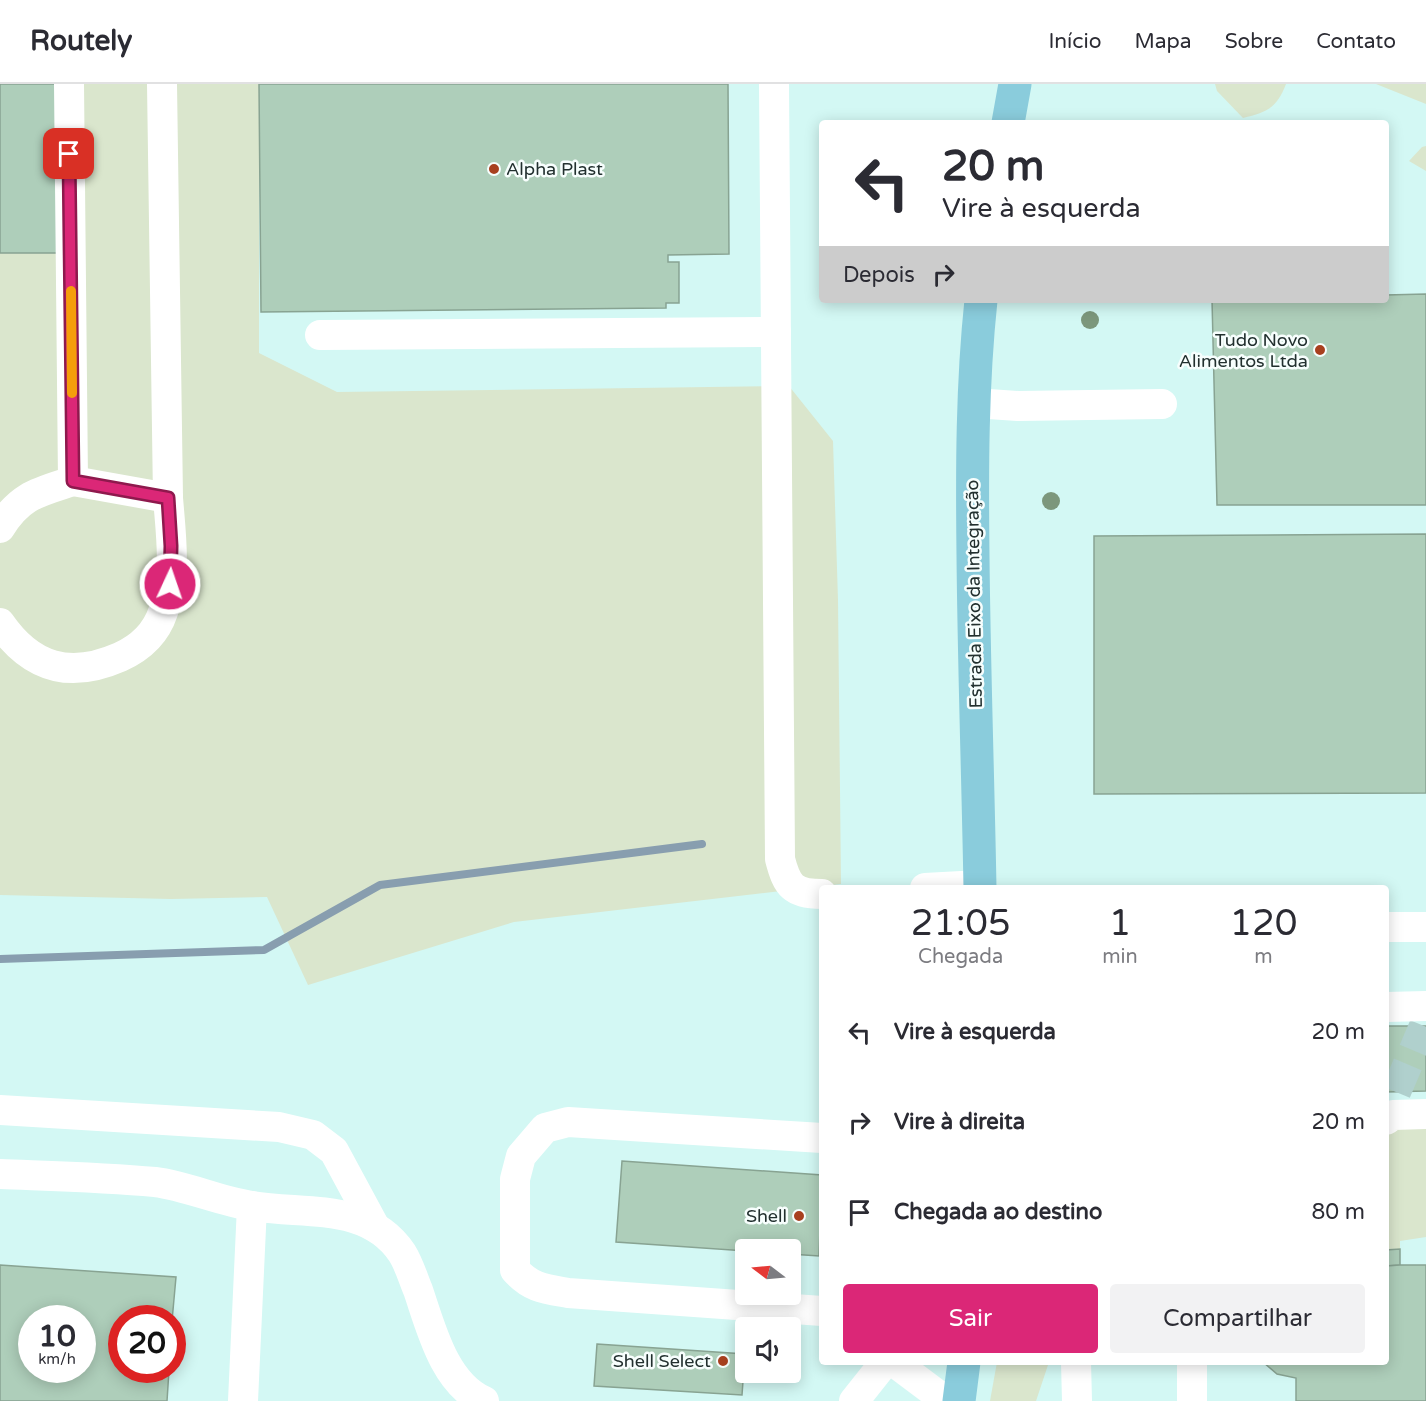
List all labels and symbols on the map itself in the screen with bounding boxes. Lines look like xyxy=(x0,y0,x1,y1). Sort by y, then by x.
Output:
pin xyxy=(43,128,94,179)
place label: Alpha Plast xyxy=(506,158,603,180)
marker: Alpha Plast xyxy=(487,162,501,176)
place label: Tudo Novo Alimentos Ltda xyxy=(1179,329,1308,372)
marker: Tudo Novo Alimentos Ltda xyxy=(1313,343,1327,357)
street label: Estrada Eixo da Integração xyxy=(961,479,987,709)
position arrow xyxy=(138,552,202,616)
place label: Shell xyxy=(746,1205,787,1227)
marker: Shell xyxy=(792,1209,806,1223)
north arrow xyxy=(735,1239,801,1305)
speed limit sign: 20 xyxy=(108,1305,186,1383)
place label: Shell Select xyxy=(613,1350,711,1372)
marker: Shell Select xyxy=(716,1354,730,1368)

